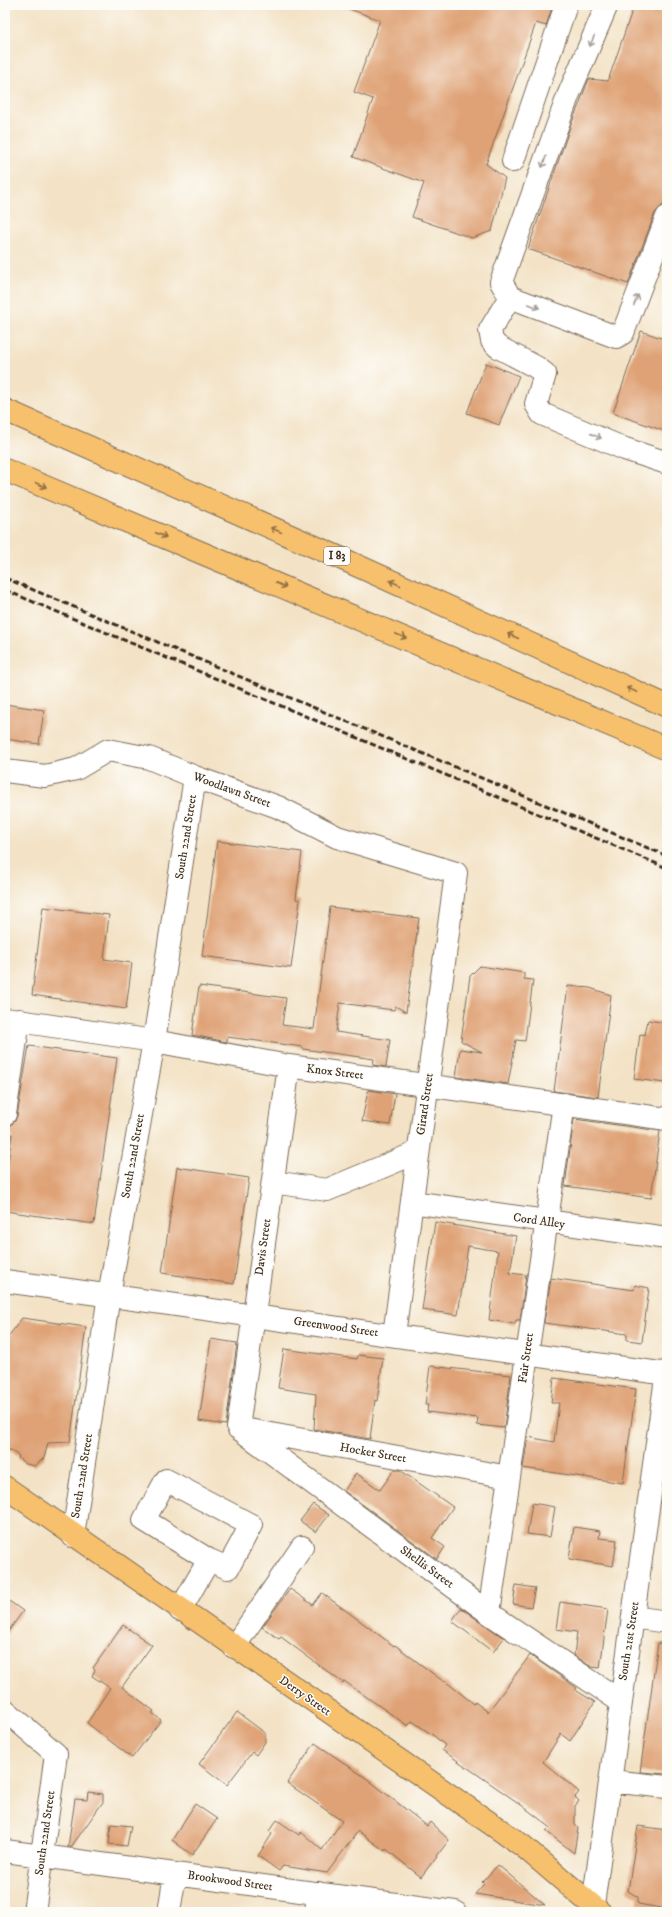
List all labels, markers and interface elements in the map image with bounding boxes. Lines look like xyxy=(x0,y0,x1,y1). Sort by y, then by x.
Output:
one-way arrow xyxy=(588,34,595,46)
one-way arrow xyxy=(540,155,548,167)
one-way arrow xyxy=(632,295,640,307)
one-way arrow xyxy=(528,303,540,311)
one-way arrow xyxy=(590,433,602,441)
one-way arrow xyxy=(35,482,47,490)
one-way arrow xyxy=(271,525,283,533)
one-way arrow xyxy=(155,532,167,539)
road number: I 83 xyxy=(324,547,350,565)
one-way arrow xyxy=(389,578,401,586)
one-way arrow xyxy=(274,582,286,590)
one-way arrow xyxy=(508,632,520,640)
one-way arrow xyxy=(394,633,406,641)
one-way arrow xyxy=(626,686,638,693)
street label: Woodlawn Street xyxy=(190,769,273,811)
street label: South 22nd Street xyxy=(172,793,200,880)
street label: Knox Street xyxy=(306,1061,365,1083)
street label: Girard Street xyxy=(413,1072,437,1136)
street label: South 22nd Street xyxy=(118,1112,148,1199)
street label: Cord Alley xyxy=(512,1210,566,1232)
street label: Davis Street xyxy=(252,1217,274,1276)
street label: Greenwood Street xyxy=(293,1314,379,1340)
street label: Fair Street xyxy=(515,1332,537,1384)
street label: South 22nd Street xyxy=(68,1432,96,1519)
street label: Hocker Street xyxy=(339,1440,408,1466)
street label: Shellis Street xyxy=(397,1542,457,1592)
street label: South 21st Street xyxy=(615,1600,643,1682)
street label: Derry Street xyxy=(276,1673,334,1719)
street label: South 22nd Street xyxy=(32,1789,58,1876)
street label: Brookwood Street xyxy=(186,1868,274,1894)

